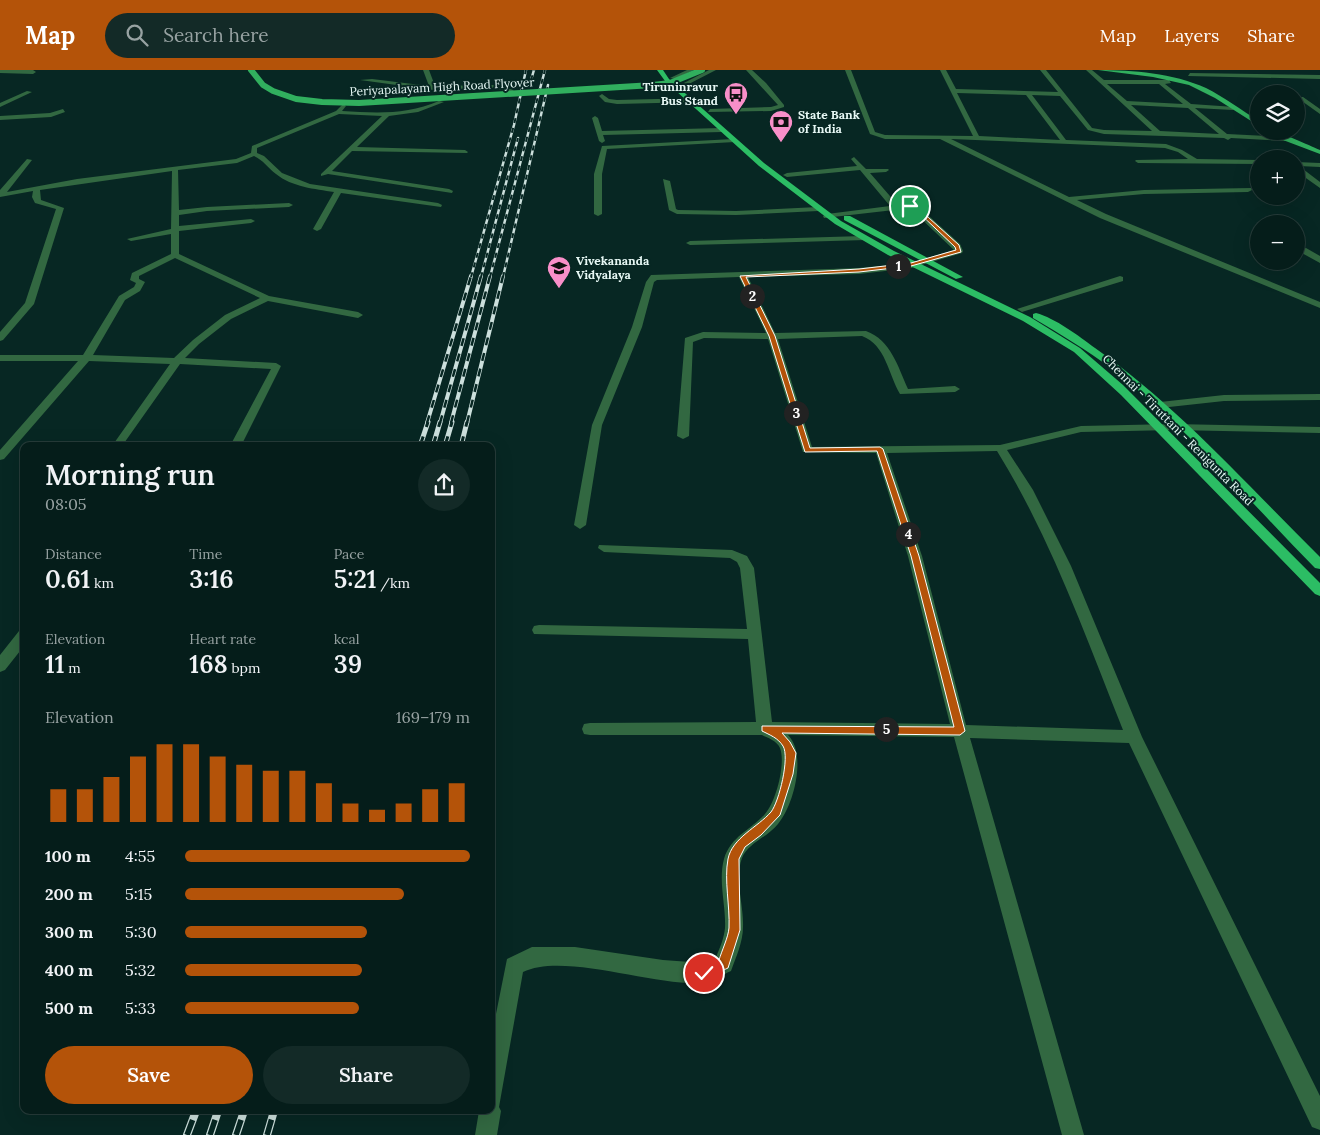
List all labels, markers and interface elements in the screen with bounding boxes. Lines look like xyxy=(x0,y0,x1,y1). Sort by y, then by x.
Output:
search box xyxy=(105,13,455,58)
text: Map xyxy=(25,20,75,51)
icon: search xyxy=(123,21,151,49)
text: Search here xyxy=(163,23,269,47)
text: Map xyxy=(1100,24,1136,47)
text: Layers xyxy=(1164,24,1219,47)
text: Share xyxy=(1247,24,1295,47)
street label: Periyapalayam High Road Flyover xyxy=(349,74,536,99)
place label: Tiruninravur Bus Stand xyxy=(642,79,718,108)
bus stop icon: Tiruninravur Bus Stand xyxy=(723,81,749,115)
map controls xyxy=(1250,85,1305,270)
button: layers xyxy=(1250,85,1305,140)
place label: State Bank of India xyxy=(798,107,860,136)
bank icon: State Bank of India xyxy=(768,109,794,143)
button: + xyxy=(1250,150,1305,205)
pin xyxy=(889,185,931,227)
icon: arrive xyxy=(896,192,924,220)
button: − xyxy=(1250,215,1305,270)
place label: Vivekananda Vidyalaya xyxy=(576,253,650,282)
pin: 1 xyxy=(886,254,910,278)
school or university icon: Vivekananda Vidyalaya xyxy=(546,255,572,289)
text: 1 xyxy=(896,257,901,275)
pin: 2 xyxy=(740,284,764,308)
text: 2 xyxy=(749,287,756,305)
street label: Chennai - Tiruttani - Renigunta Road xyxy=(1100,351,1257,508)
pin: 3 xyxy=(784,400,808,426)
text: 3 xyxy=(793,404,800,422)
text: Morning run xyxy=(45,457,215,493)
button: share xyxy=(418,459,470,511)
text: 08:05 xyxy=(45,494,87,514)
pin: 4 xyxy=(896,522,920,546)
text: 4 xyxy=(905,525,912,543)
text: Distance xyxy=(45,545,102,563)
text: Time xyxy=(189,545,222,563)
text: Pace xyxy=(334,545,364,563)
text: 0.61 xyxy=(45,563,90,595)
text: 3:16 xyxy=(189,563,234,595)
text: 5:21 xyxy=(334,563,377,595)
text: km xyxy=(90,574,114,592)
text: /km xyxy=(377,574,410,592)
text: Elevation xyxy=(45,630,105,648)
text: Heart rate xyxy=(189,630,256,648)
text: kcal xyxy=(334,630,360,648)
text: 11 xyxy=(45,648,65,680)
text: 168 xyxy=(189,648,228,680)
text: 39 xyxy=(334,648,362,680)
text: m xyxy=(65,659,81,677)
text: bpm xyxy=(228,659,260,677)
text: Elevation xyxy=(45,707,114,727)
text: 169–179 m xyxy=(396,707,470,727)
pin: 5 xyxy=(874,716,898,742)
text: 5 xyxy=(883,720,890,738)
text: 100 m xyxy=(45,846,91,866)
text: 4:55 xyxy=(125,846,155,866)
text: 200 m xyxy=(45,884,93,904)
text: 5:15 xyxy=(125,884,152,904)
text: 300 m xyxy=(45,922,93,942)
text: 5:30 xyxy=(125,922,157,942)
pin xyxy=(683,952,725,994)
icon: check xyxy=(690,959,718,987)
text: 400 m xyxy=(45,960,93,980)
text: 5:32 xyxy=(125,960,155,980)
text: 500 m xyxy=(45,998,93,1018)
text: 5:33 xyxy=(125,998,156,1018)
button: Save xyxy=(45,1046,253,1104)
button: Share xyxy=(263,1046,470,1104)

